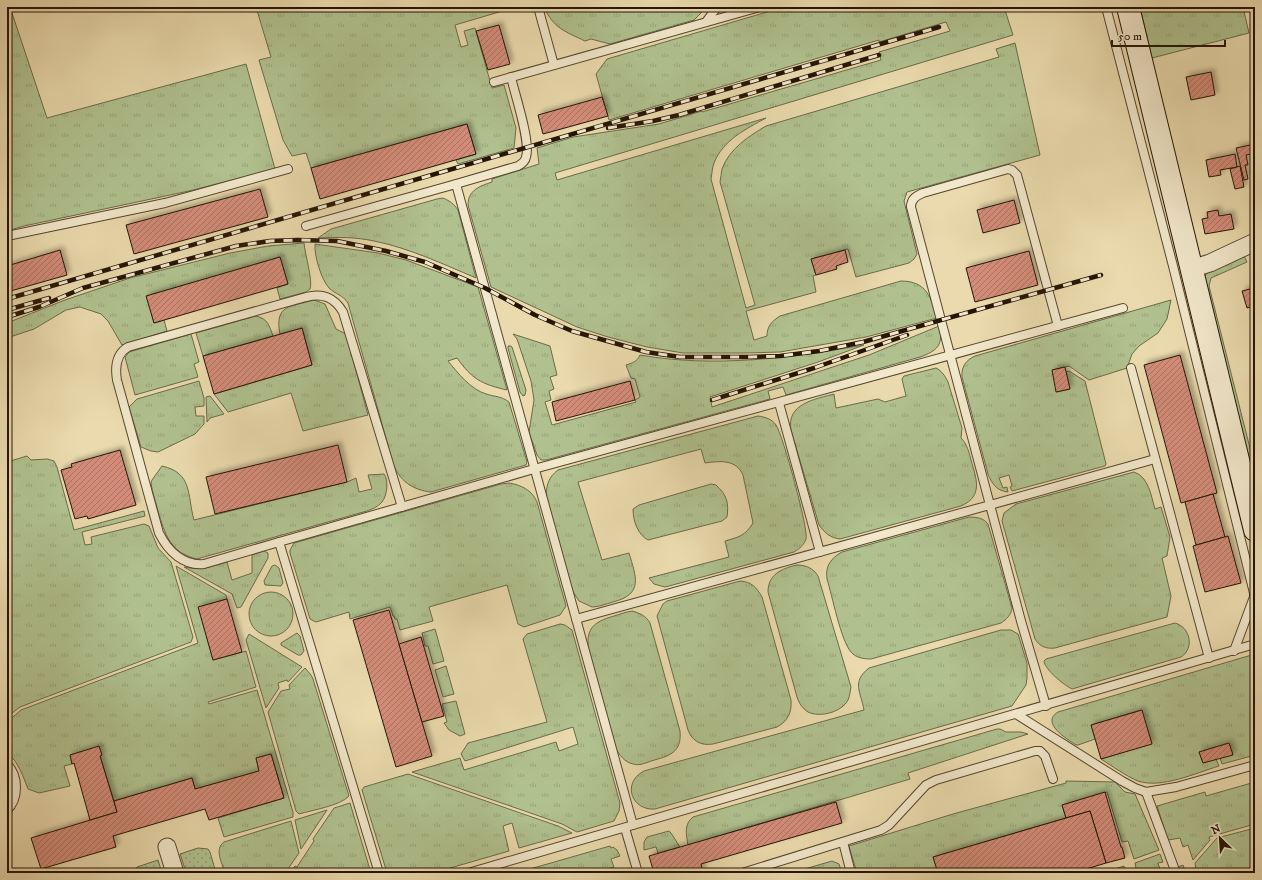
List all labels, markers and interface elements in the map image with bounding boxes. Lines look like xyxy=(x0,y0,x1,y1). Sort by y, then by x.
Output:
scale bar xyxy=(1112,22,1225,48)
text: 50 m xyxy=(1118,29,1142,44)
north arrow xyxy=(1200,818,1240,858)
text: N xyxy=(1209,822,1223,838)

